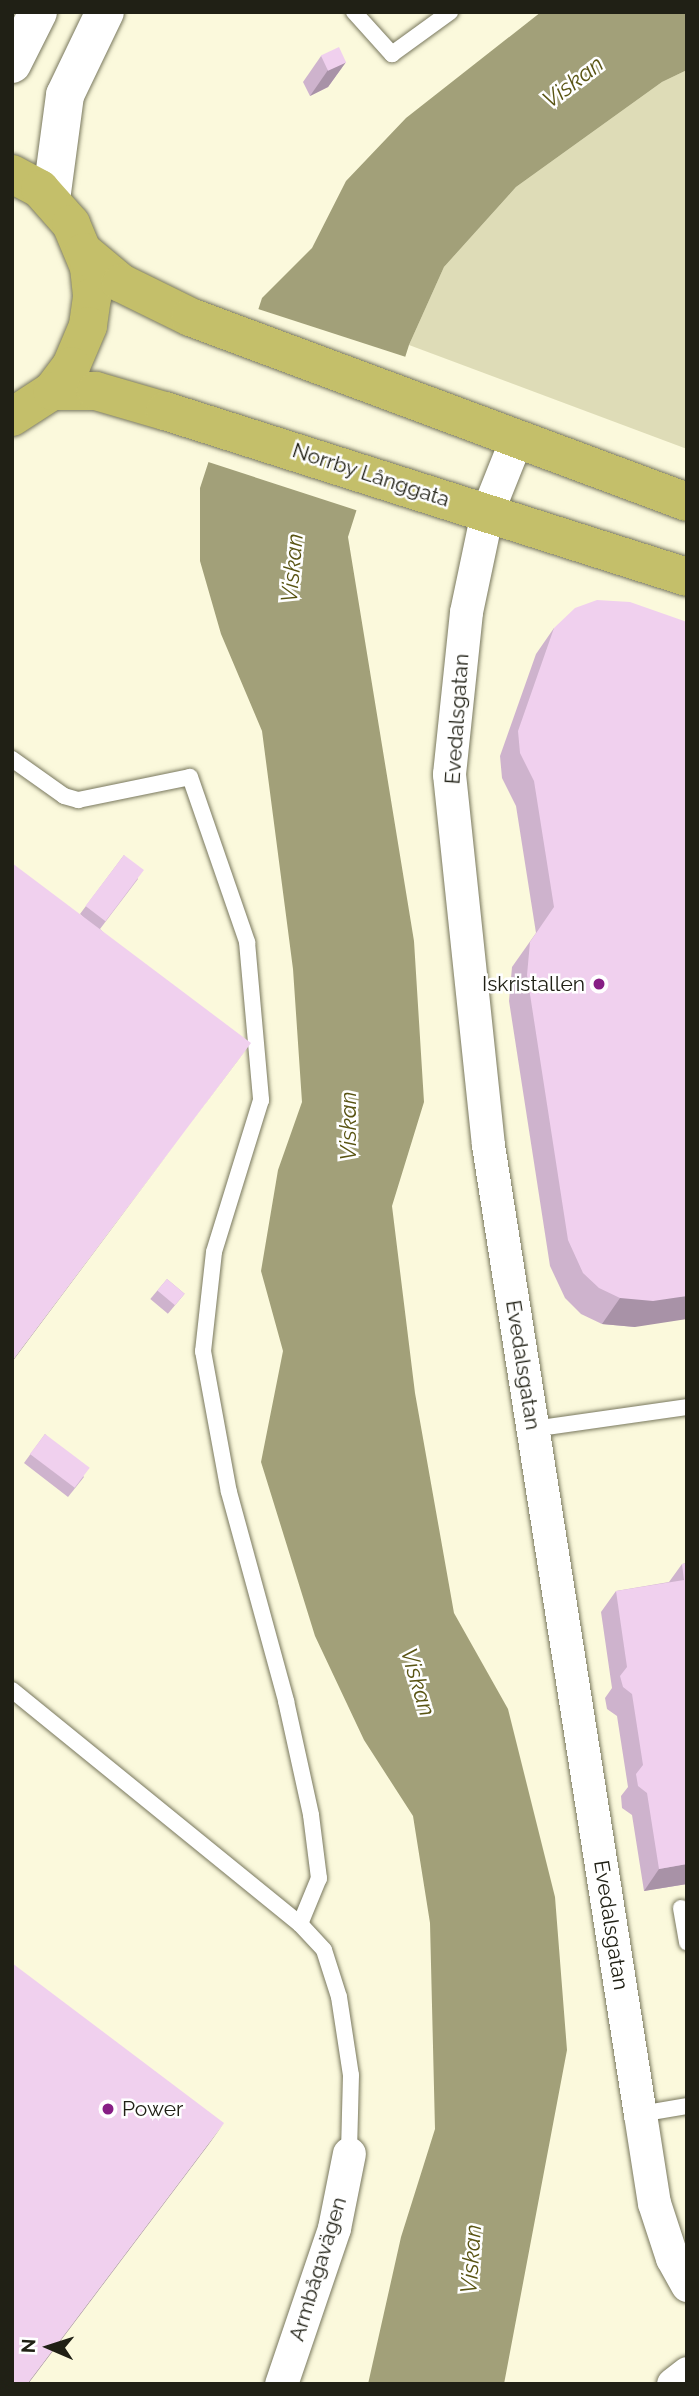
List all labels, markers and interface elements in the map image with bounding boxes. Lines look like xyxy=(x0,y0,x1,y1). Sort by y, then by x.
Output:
water label: Viskan xyxy=(537,50,609,114)
street label: Norrby Långgata xyxy=(289,438,453,512)
water label: Viskan xyxy=(275,532,309,604)
street label: Evedalsgatan xyxy=(440,653,474,785)
place label: Iskristallen xyxy=(482,971,585,997)
marker: Iskristallen xyxy=(591,976,607,992)
water label: Viskan xyxy=(334,1091,362,1161)
street label: Evedalsgatan xyxy=(500,1298,546,1432)
water label: Viskan xyxy=(395,1645,441,1719)
street label: Evedalsgatan xyxy=(588,1858,634,1992)
place label: Power xyxy=(122,2096,183,2122)
marker: Power xyxy=(100,2101,116,2117)
street label: Armbågavägen xyxy=(284,2194,352,2344)
water label: Viskan xyxy=(455,2223,487,2295)
north arrow xyxy=(14,2312,84,2382)
text: N xyxy=(17,2338,39,2354)

